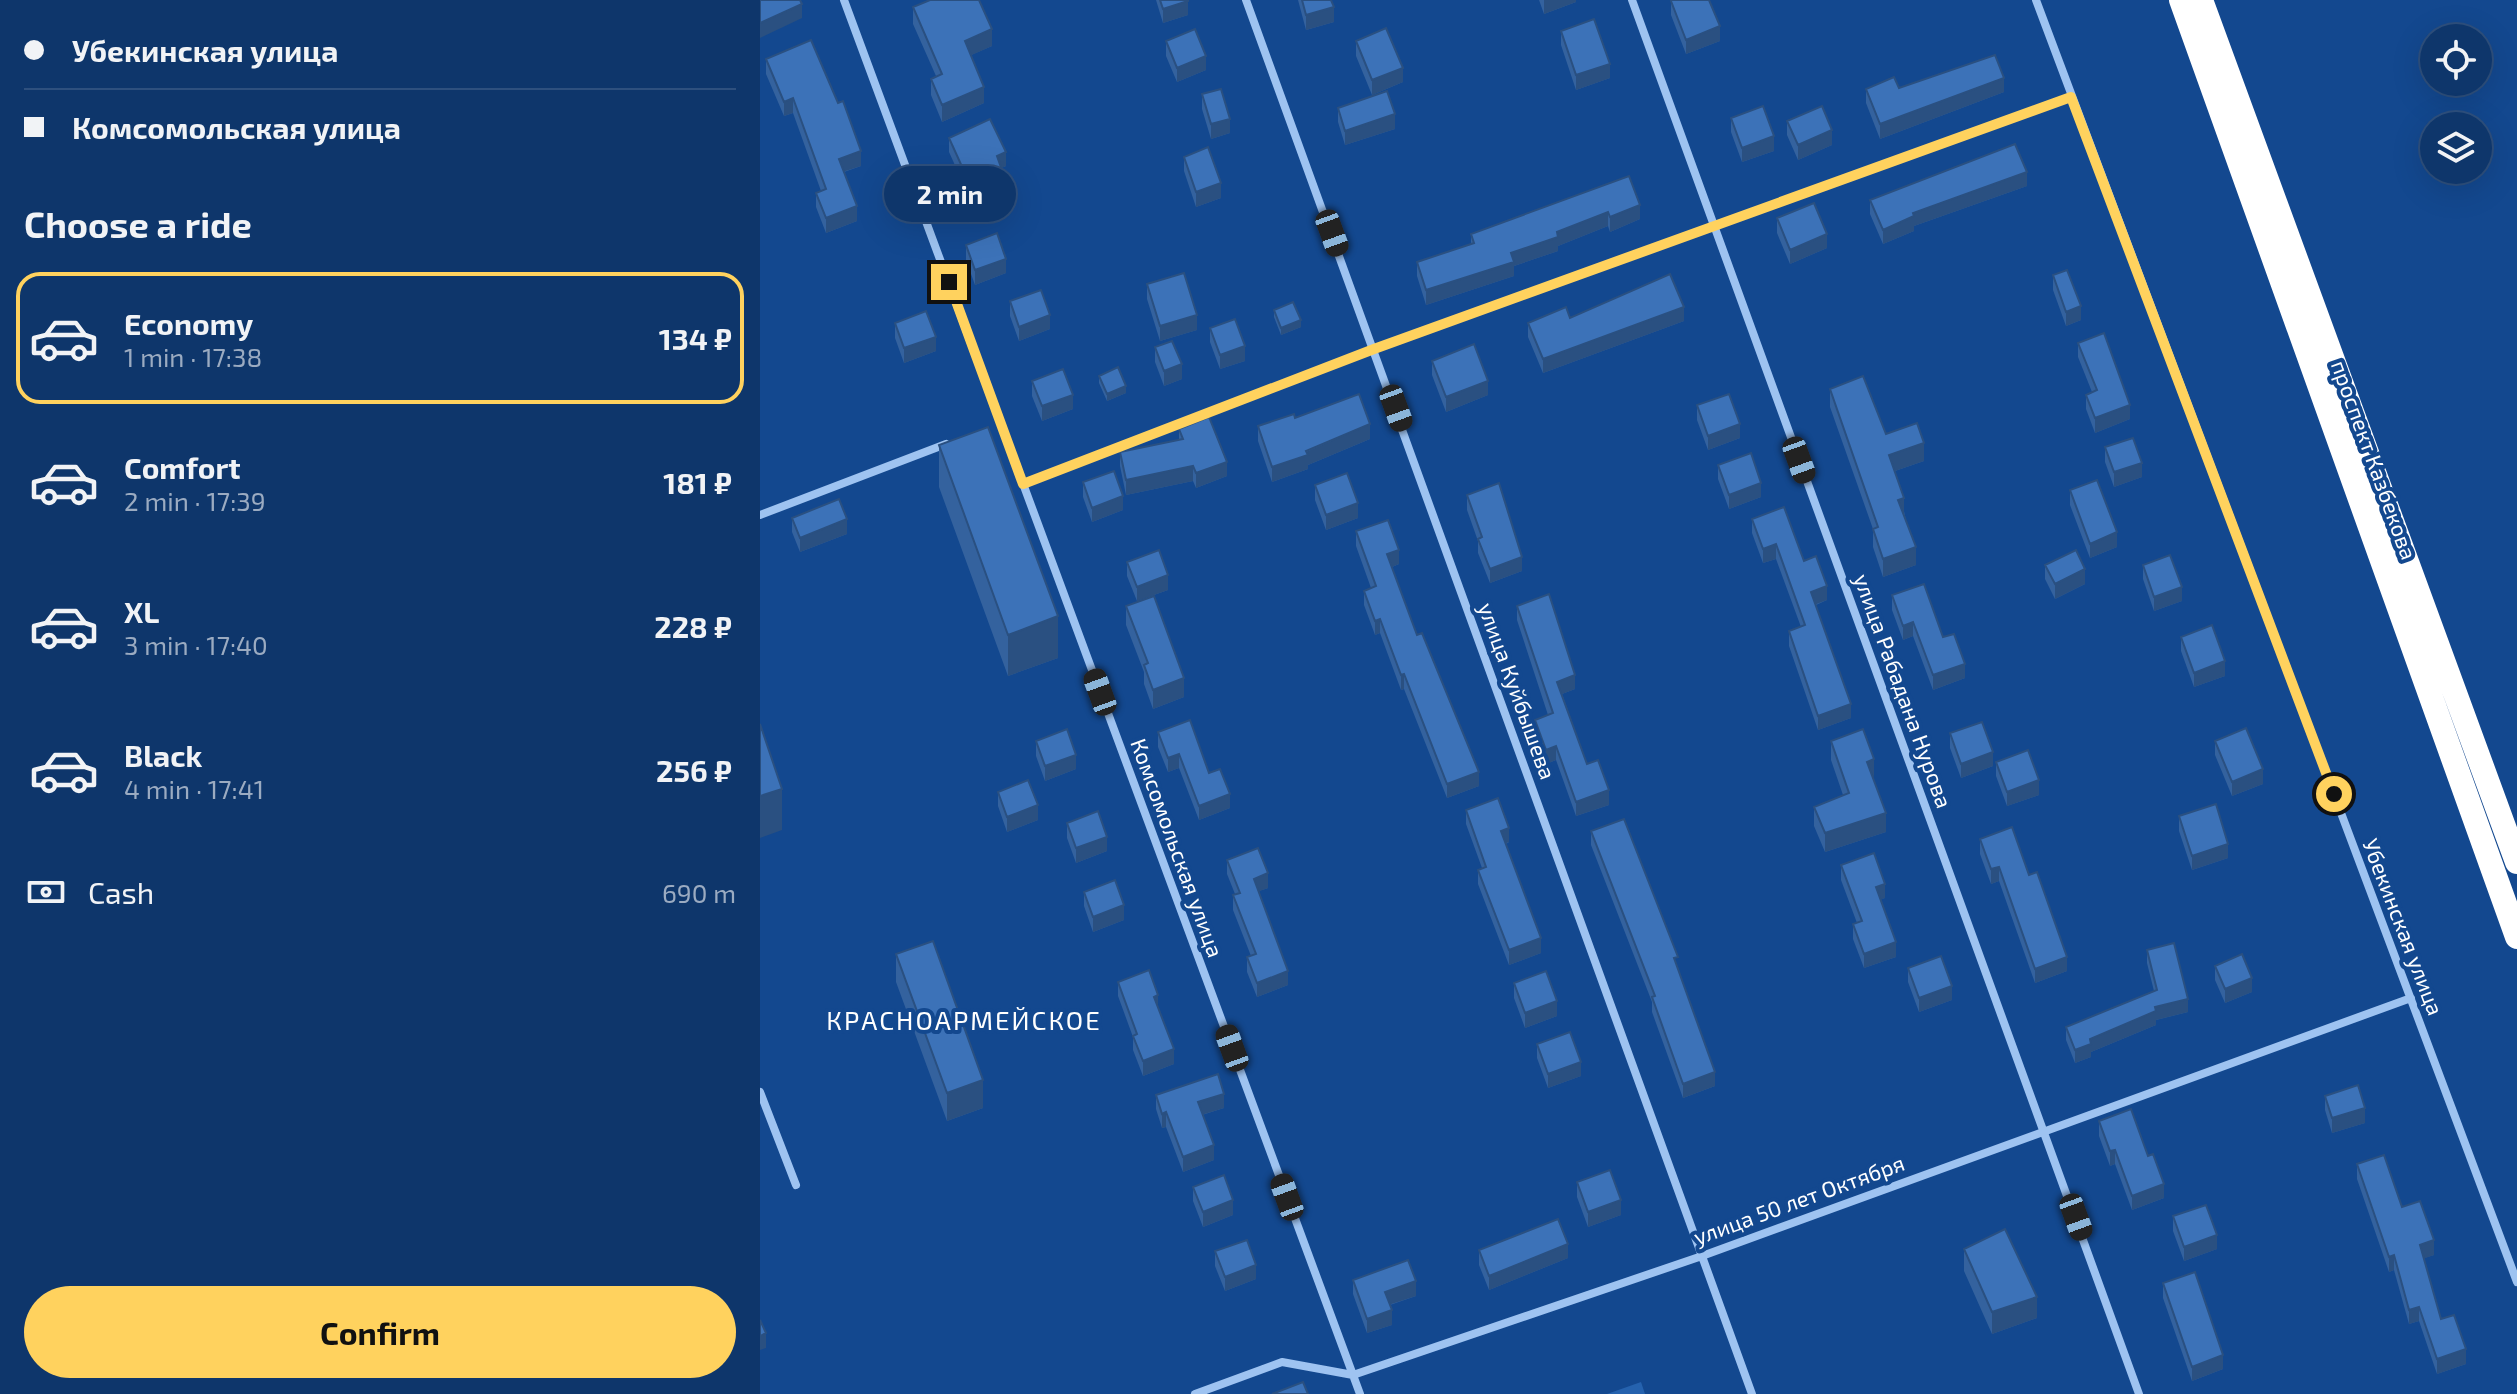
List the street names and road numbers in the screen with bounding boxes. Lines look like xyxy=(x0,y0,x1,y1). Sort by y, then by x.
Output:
street label: проспект Казбекова xyxy=(2327,356,2423,563)
street label: улица Рабадана Нурова xyxy=(1848,570,1958,812)
street label: улица Куйбышева xyxy=(1473,599,1562,783)
street label: Комсомольская улица xyxy=(1125,735,1230,961)
street label: Убекинская улица xyxy=(2357,835,2450,1019)
street label: улица 50 лет Октября xyxy=(1690,1149,1908,1250)

